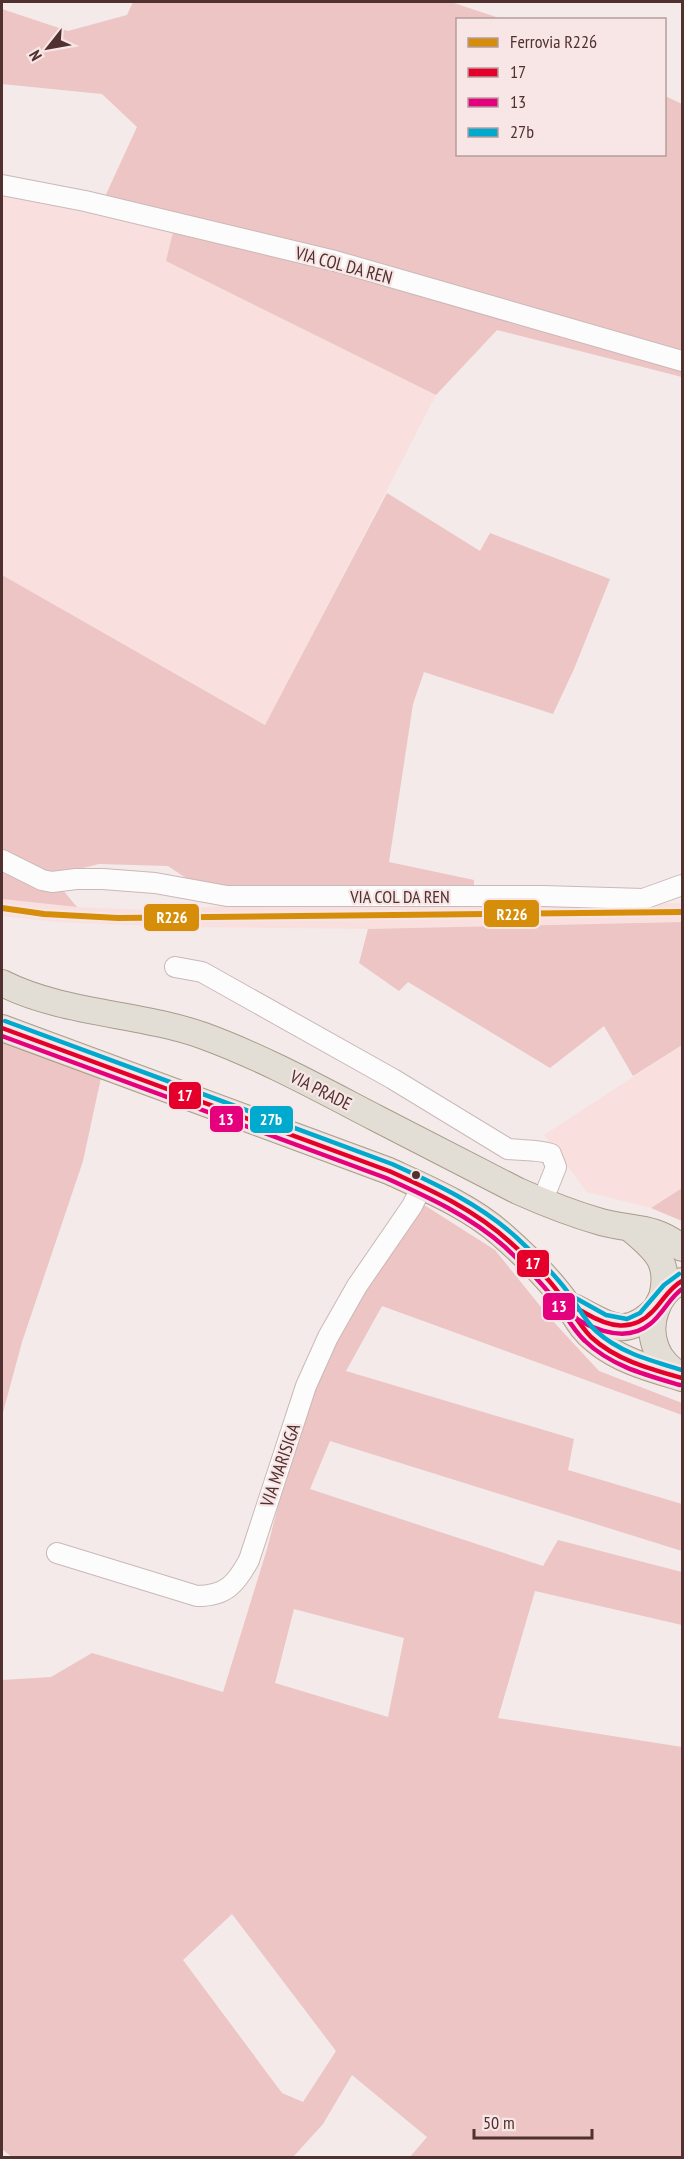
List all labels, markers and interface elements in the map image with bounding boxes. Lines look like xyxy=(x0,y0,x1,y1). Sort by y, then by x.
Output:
north arrow xyxy=(18,18,78,78)
legend xyxy=(456,18,666,156)
text: Ferrovia R226 xyxy=(510,30,597,53)
text: N xyxy=(24,47,46,65)
text: 17 xyxy=(510,60,526,83)
text: 13 xyxy=(510,90,526,113)
text: 27b xyxy=(510,120,534,143)
street label: VIA COL DA REN xyxy=(292,241,395,289)
street label: VIA COL DA REN xyxy=(349,885,450,908)
line badge: R226 xyxy=(483,899,540,928)
line badge: R226 xyxy=(143,903,200,932)
text: R226 xyxy=(497,904,528,924)
text: R226 xyxy=(157,907,188,927)
street label: VIA PRADE xyxy=(285,1064,356,1115)
line badge: 17 xyxy=(168,1081,202,1110)
text: 17 xyxy=(177,1085,193,1105)
line badge: 13 xyxy=(209,1105,244,1133)
line badge: 27b xyxy=(249,1105,294,1134)
text: 13 xyxy=(218,1109,234,1129)
text: 27b xyxy=(260,1109,282,1129)
unlabelled marker xyxy=(410,1169,422,1181)
line badge: 17 xyxy=(516,1249,550,1278)
text: 17 xyxy=(525,1253,541,1273)
line badge: 13 xyxy=(542,1292,576,1321)
text: 13 xyxy=(551,1296,567,1316)
street label: VIA MARISIGA xyxy=(255,1420,305,1511)
scale bar xyxy=(474,2102,592,2140)
text: 50 m xyxy=(483,2111,515,2134)

